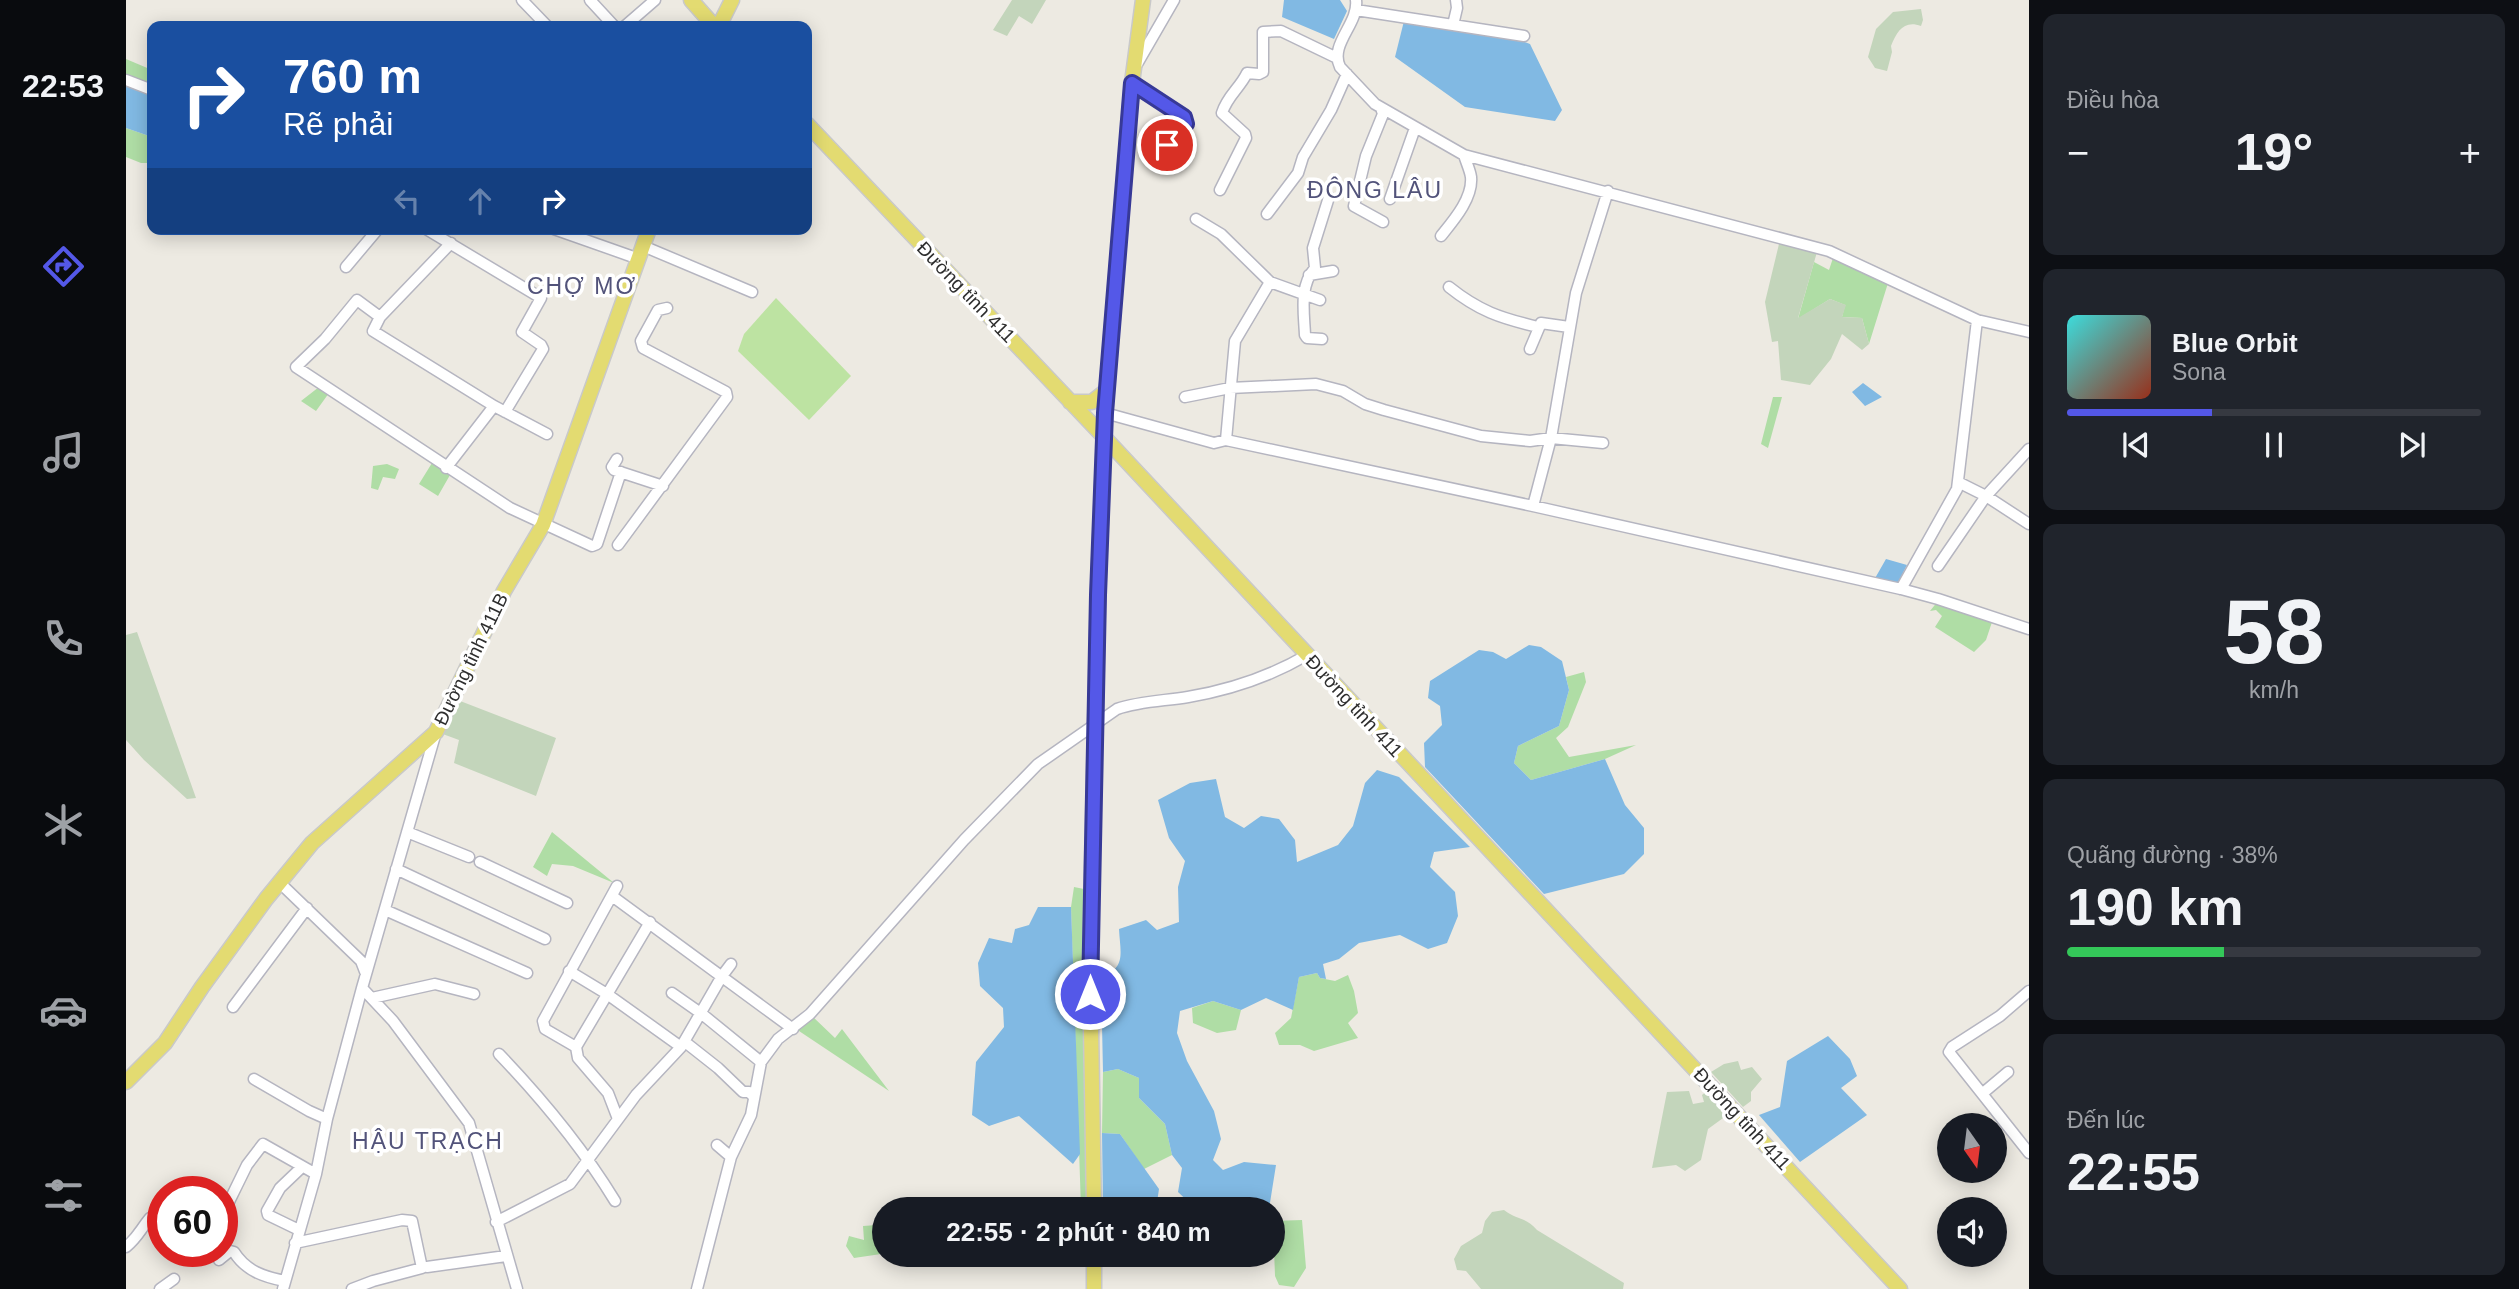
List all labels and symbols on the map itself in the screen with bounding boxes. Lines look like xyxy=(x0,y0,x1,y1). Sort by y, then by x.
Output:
pin xyxy=(1137,115,1197,175)
district label: ĐÔNG LÂU xyxy=(1307,176,1443,203)
street label: Đường tỉnh 411 xyxy=(913,237,1019,347)
district label: CHỢ MƠ xyxy=(527,273,637,299)
street label: Đường tỉnh 411B xyxy=(430,590,512,728)
street label: Đường tỉnh 411 xyxy=(1301,651,1407,761)
position arrow xyxy=(1053,957,1127,1031)
street label: Đường tỉnh 411 xyxy=(1689,1064,1795,1174)
north arrow xyxy=(1937,1113,2007,1183)
district label: HẬU TRẠCH xyxy=(352,1128,504,1154)
speed limit sign: 60 xyxy=(147,1176,238,1267)

